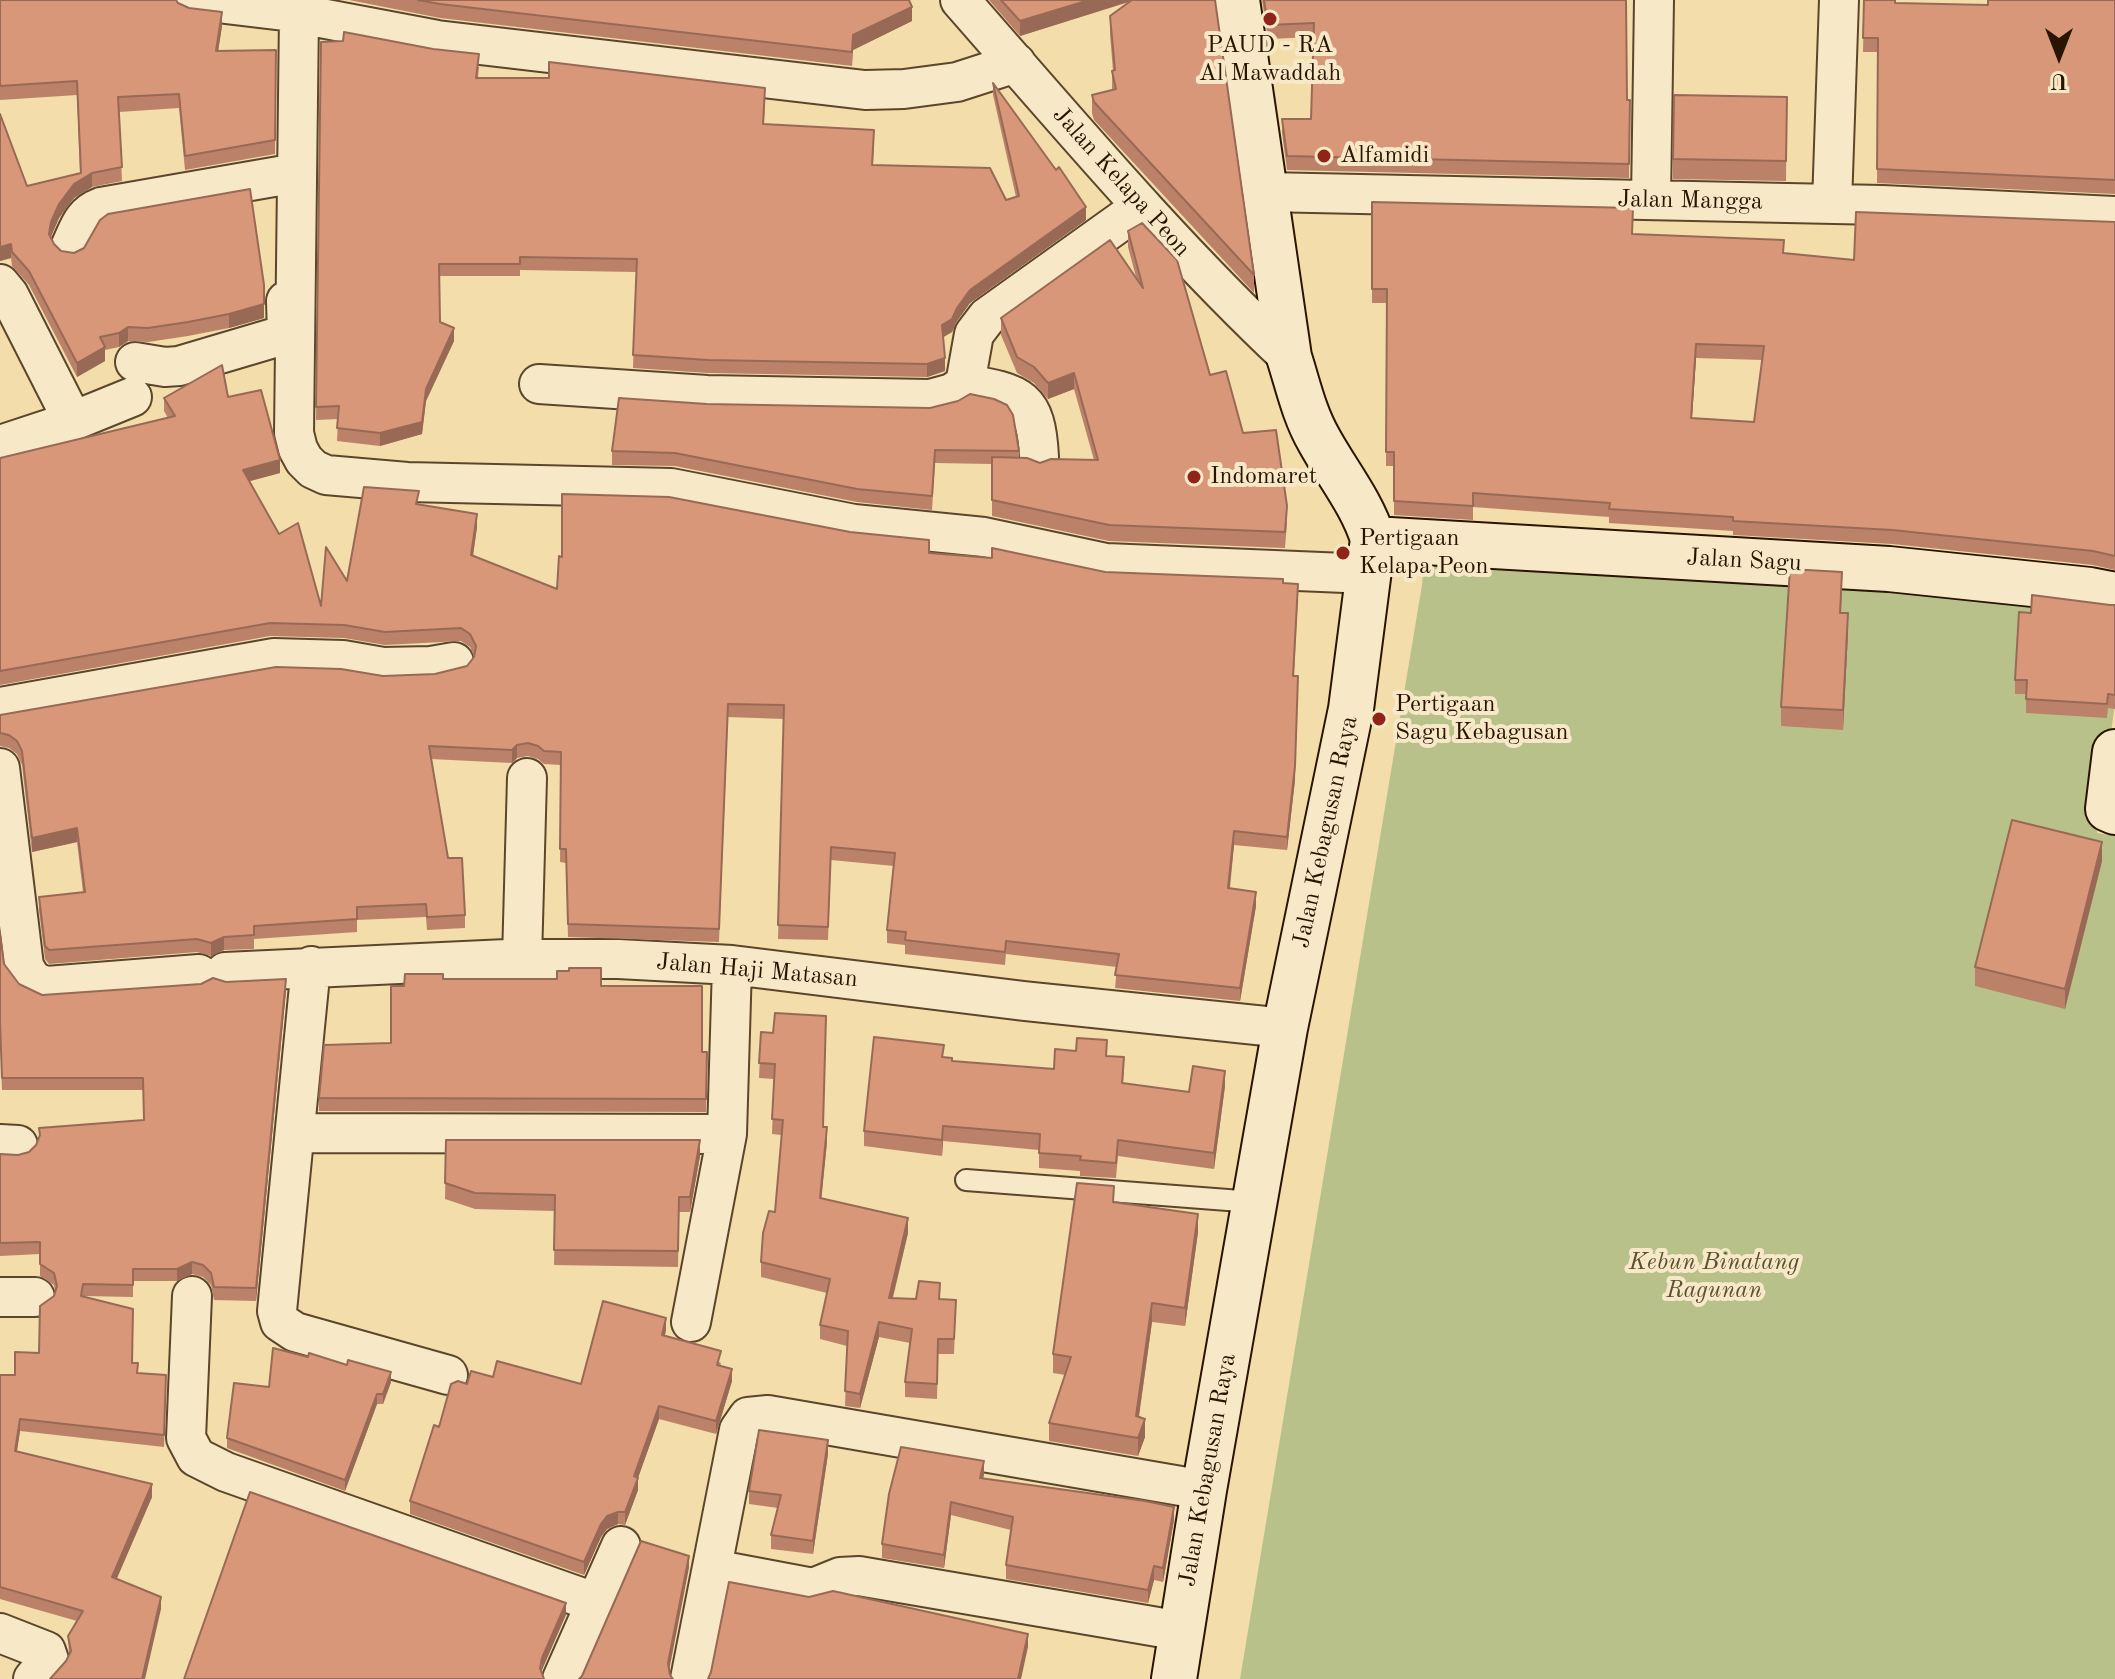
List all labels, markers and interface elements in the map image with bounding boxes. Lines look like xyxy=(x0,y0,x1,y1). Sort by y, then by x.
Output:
marker: PAUD - RA Al Mawaddah xyxy=(1261,10,1279,28)
north arrow xyxy=(2019,16,2099,96)
place label: PAUD - RA Al Mawaddah xyxy=(1199,32,1341,88)
text: U xyxy=(2050,69,2068,91)
street label: Jalan Kelapa Peon xyxy=(1046,101,1196,263)
place label: Alfamidi xyxy=(1340,142,1429,170)
marker: Alfamidi xyxy=(1315,147,1333,165)
street label: Jalan Mangga xyxy=(1617,185,1763,217)
place label: Indomaret xyxy=(1210,463,1317,491)
marker: Indomaret xyxy=(1185,468,1203,486)
place label: Pertigaan Kelapa Peon xyxy=(1359,525,1489,581)
marker: Pertigaan Kelapa Peon xyxy=(1334,544,1352,562)
street label: Jalan Sagu xyxy=(1686,544,1802,578)
place label: Pertigaan Sagu Kebagusan xyxy=(1395,691,1569,747)
marker: Pertigaan Sagu Kebagusan xyxy=(1370,710,1388,728)
street label: Jalan Kebagusan Raya xyxy=(1287,713,1365,951)
street label: Jalan Haji Matasan xyxy=(655,948,859,994)
park label: Kebun Binatang Ragunan xyxy=(1629,1249,1799,1305)
street label: Jalan Kebagusan Raya xyxy=(1173,1351,1243,1589)

